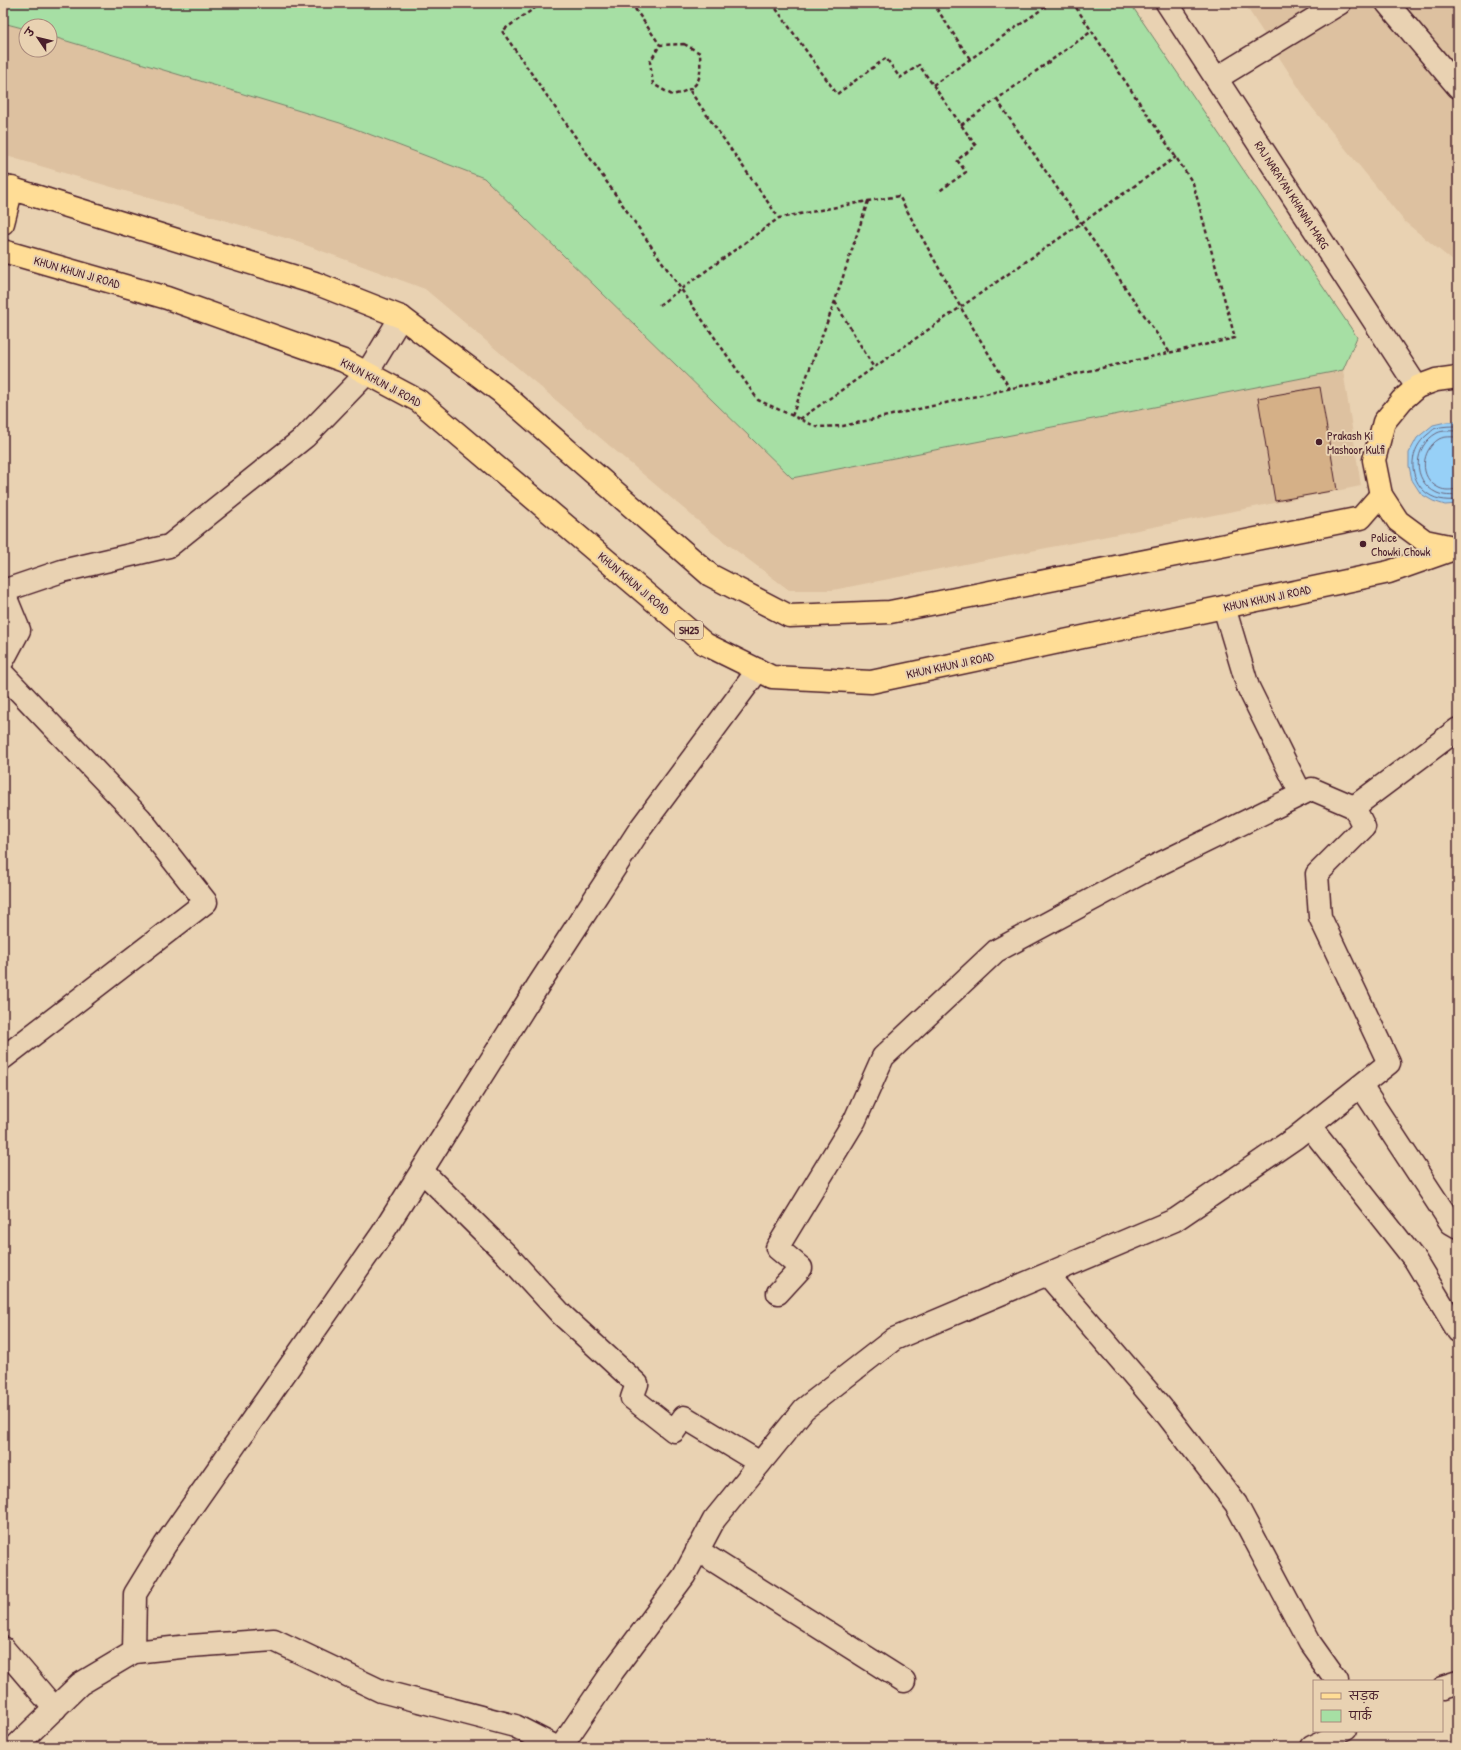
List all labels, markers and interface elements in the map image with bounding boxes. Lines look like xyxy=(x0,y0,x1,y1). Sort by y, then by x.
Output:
north arrow xyxy=(18,18,58,58)
text: उ xyxy=(21,24,39,40)
street label: RAJ NARAYAN KHANNA MARG xyxy=(1251,138,1333,253)
street label: KHUN KHUN JI ROAD xyxy=(32,252,122,293)
street label: KHUN KHUN JI ROAD xyxy=(338,354,425,411)
place label: Prakash Ki Mashoor Kulfi xyxy=(1327,427,1385,458)
marker: Prakash Ki Mashoor Kulfi xyxy=(1314,437,1324,447)
place label: Police Chowki Chowk xyxy=(1371,529,1430,560)
marker: Police Chowki Chowk xyxy=(1358,539,1368,549)
street label: KHUN KHUN JI ROAD xyxy=(594,548,674,618)
street label: KHUN KHUN JI ROAD xyxy=(1222,580,1313,616)
road number: SH25 xyxy=(675,621,703,639)
street label: KHUN KHUN JI ROAD xyxy=(905,647,996,683)
legend xyxy=(1313,1680,1443,1732)
text: सड़क xyxy=(1348,1687,1380,1704)
text: पार्क xyxy=(1348,1706,1373,1724)

